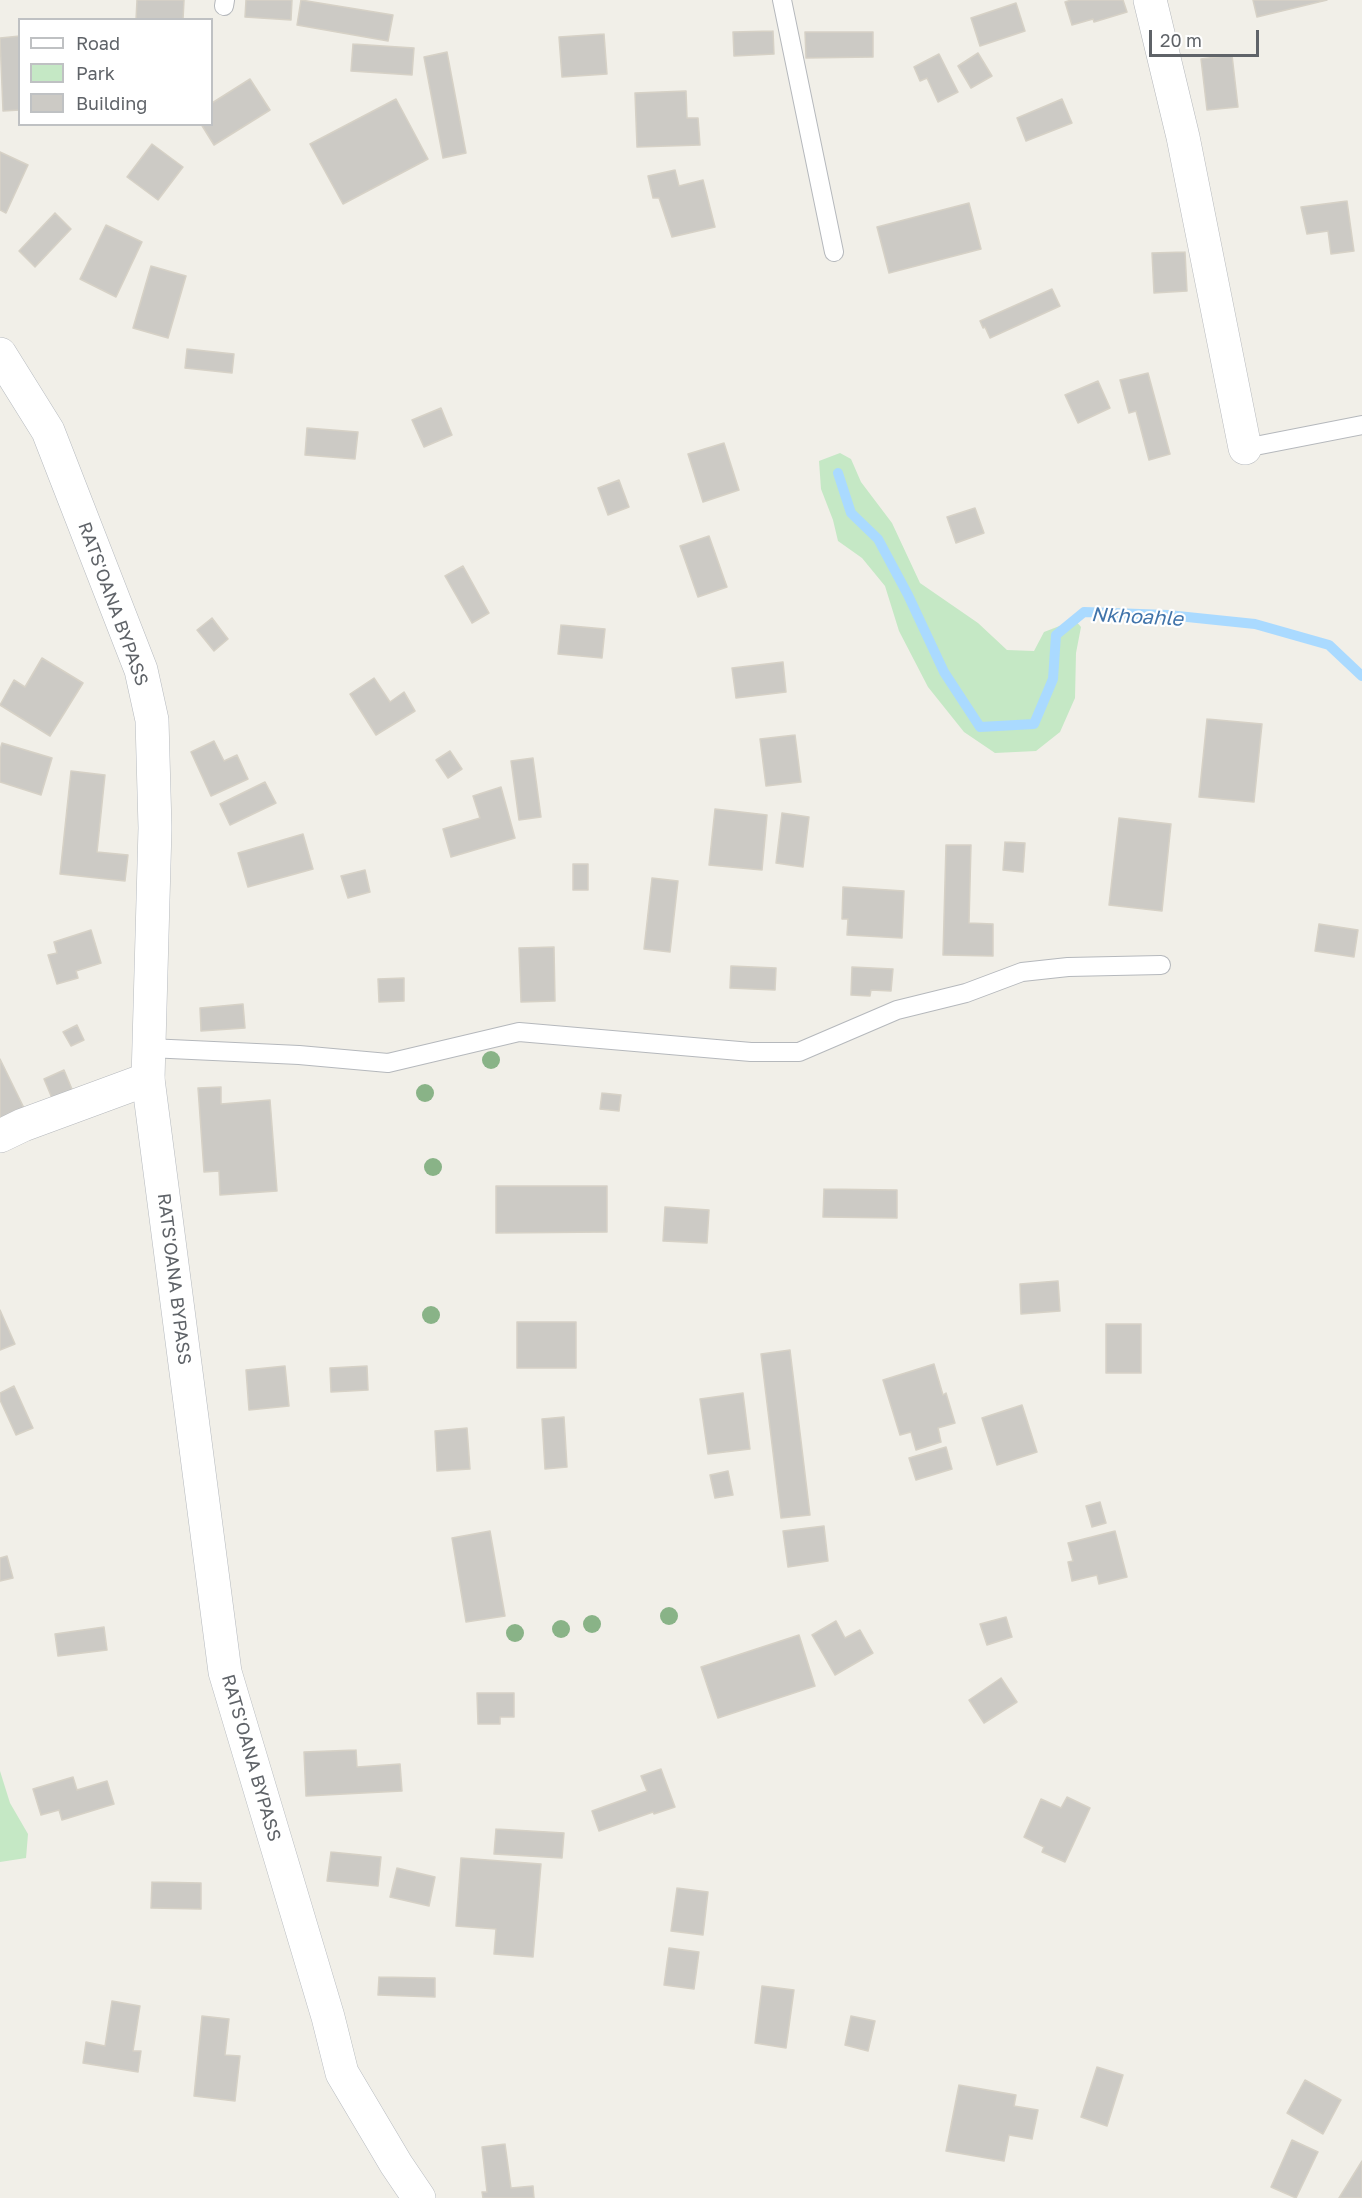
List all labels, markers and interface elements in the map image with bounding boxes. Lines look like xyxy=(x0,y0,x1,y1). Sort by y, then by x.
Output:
legend xyxy=(18,18,213,126)
scale bar xyxy=(1152,18,1262,56)
text: 20 m xyxy=(1160,29,1202,51)
text: Road xyxy=(76,32,120,54)
text: Park xyxy=(76,62,115,84)
text: Building xyxy=(76,92,147,114)
street label: RATS'OANA BYPASS xyxy=(73,519,153,689)
water label: Nkhoahle xyxy=(1090,603,1184,631)
street label: RATS'OANA BYPASS xyxy=(153,1192,195,1366)
street label: RATS'OANA BYPASS xyxy=(217,1672,285,1844)

